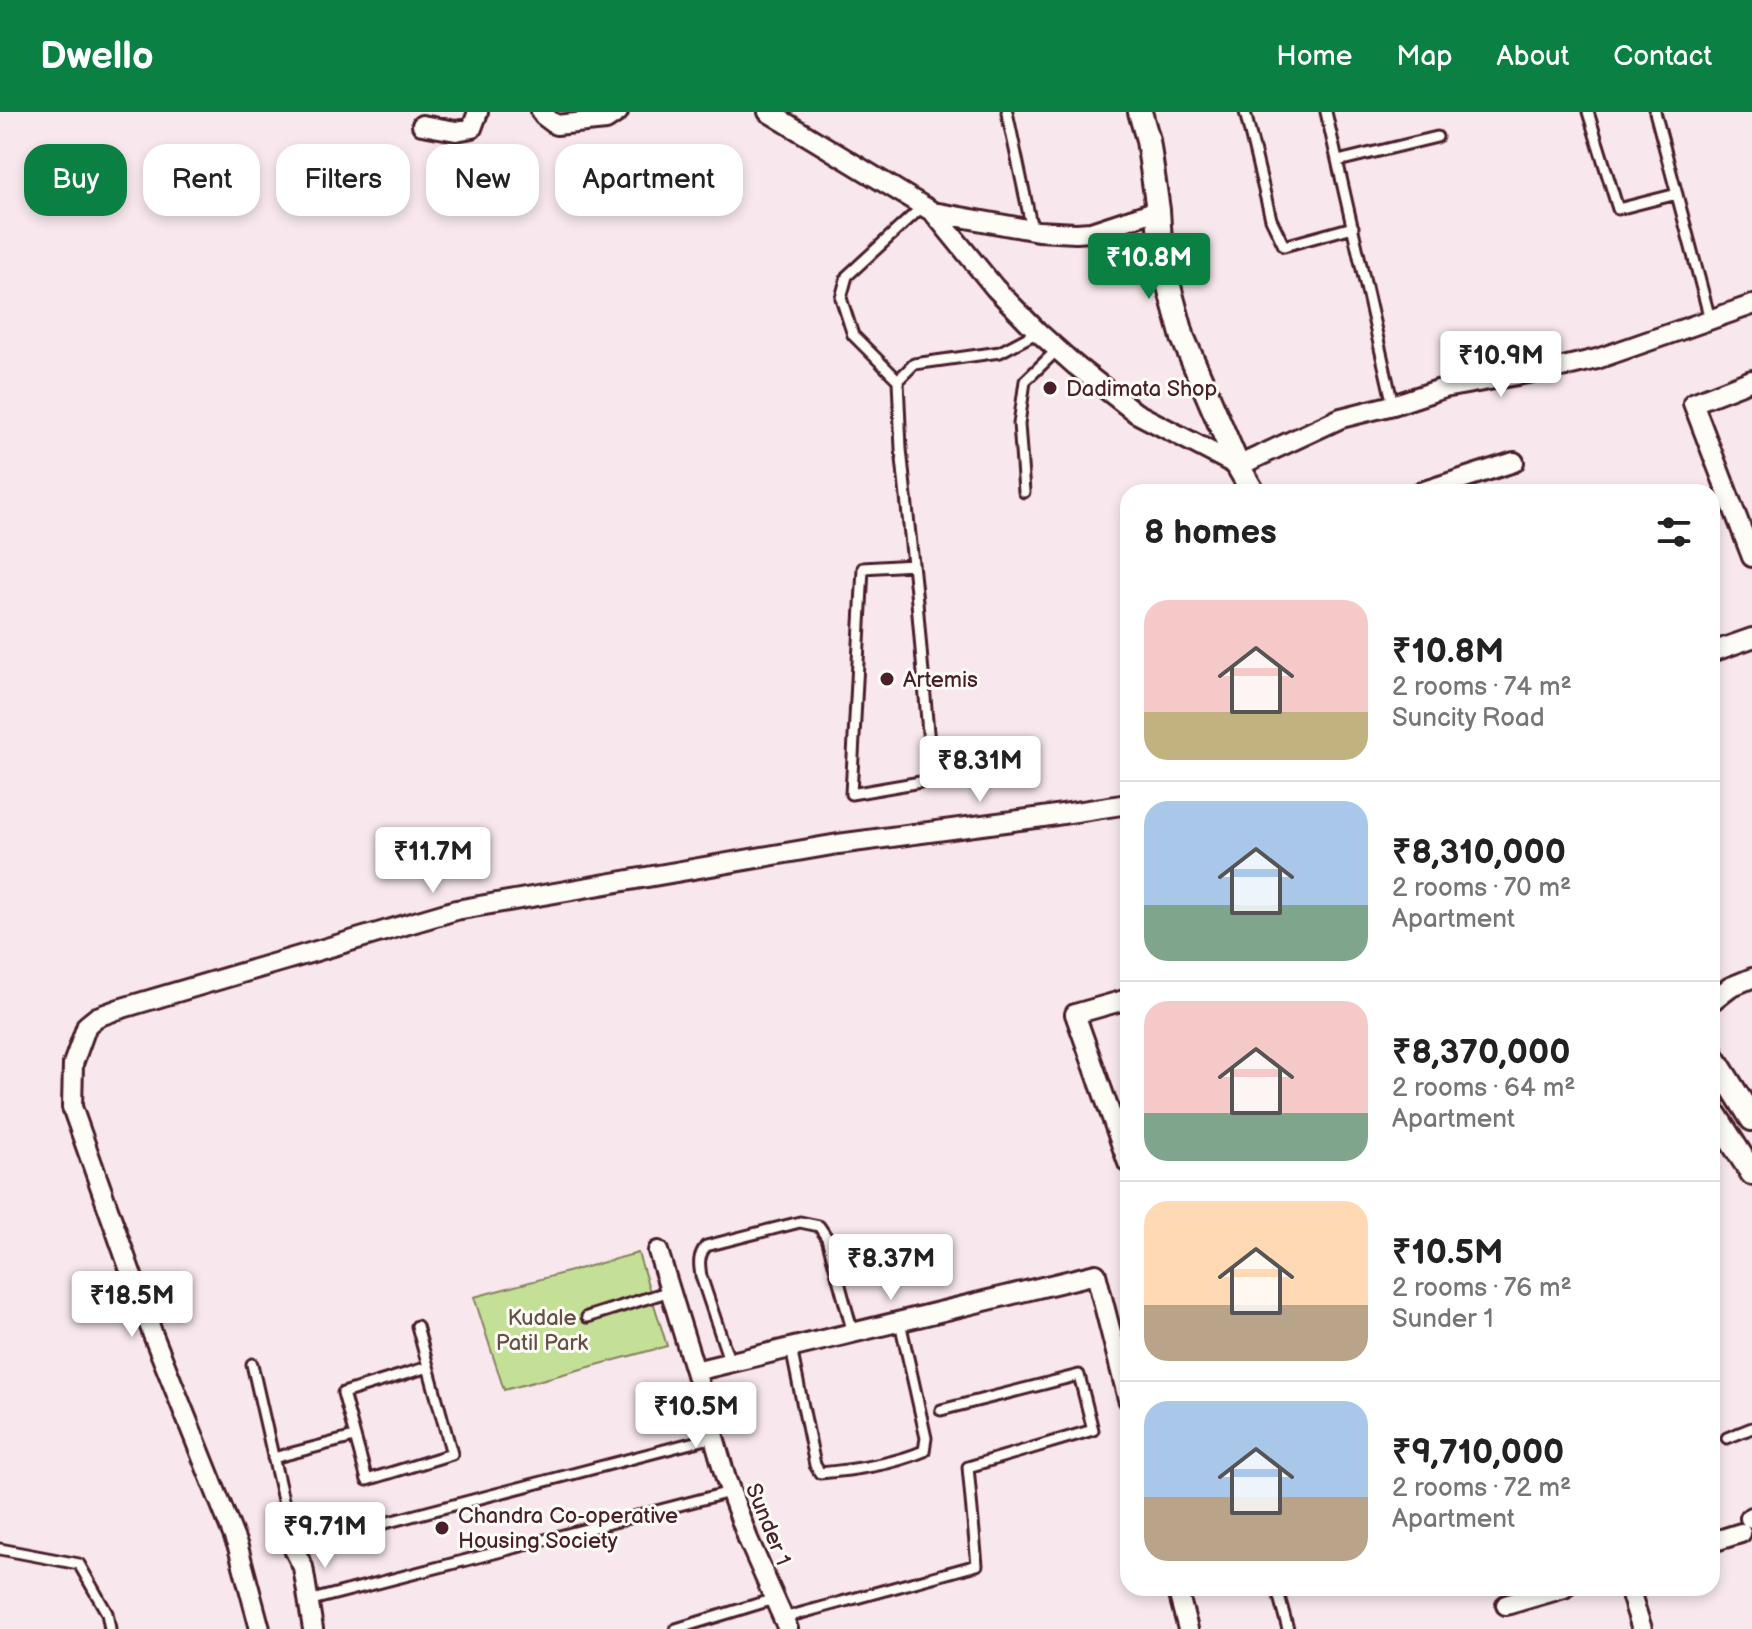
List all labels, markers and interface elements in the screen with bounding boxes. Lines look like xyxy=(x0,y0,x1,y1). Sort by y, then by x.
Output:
text: Dwello xyxy=(40,34,154,79)
text: Home xyxy=(1276,40,1352,73)
text: Map xyxy=(1396,40,1453,73)
text: About xyxy=(1497,40,1569,73)
text: Contact xyxy=(1613,40,1712,73)
chip: Buy xyxy=(24,144,127,216)
chip: Rent xyxy=(143,144,260,216)
chip: Filters xyxy=(276,144,410,216)
chip: New xyxy=(426,144,539,216)
chip: Apartment xyxy=(555,144,743,216)
pin: ₹10.8M xyxy=(1084,233,1214,301)
text: ₹10.8M xyxy=(1106,243,1192,274)
pin: ₹10.9M xyxy=(1436,331,1566,399)
text: ₹10.9M xyxy=(1458,341,1544,372)
place label: Dadimata Shop xyxy=(1066,376,1217,403)
marker: Dadimata Shop xyxy=(1041,379,1059,397)
icon: filters xyxy=(1652,510,1696,554)
text: 8 homes xyxy=(1144,512,1277,553)
text: ₹10.8M xyxy=(1392,631,1504,672)
icon: home xyxy=(1208,632,1304,728)
place label: Artemis xyxy=(903,667,978,694)
marker: Artemis xyxy=(878,670,896,688)
text: 2 rooms · 74 m² xyxy=(1392,672,1572,703)
text: Suncity Road xyxy=(1392,703,1545,734)
pin: ₹8.31M xyxy=(915,736,1045,804)
text: ₹8.31M xyxy=(938,746,1022,777)
pin: ₹11.7M xyxy=(368,827,498,895)
text: ₹8,310,000 xyxy=(1392,832,1566,873)
icon: home xyxy=(1208,833,1304,929)
text: ₹11.7M xyxy=(393,837,473,868)
text: 2 rooms · 70 m² xyxy=(1392,873,1571,904)
text: Apartment xyxy=(1392,904,1515,935)
text: ₹8,370,000 xyxy=(1392,1032,1570,1073)
icon: home xyxy=(1208,1033,1304,1129)
text: 2 rooms · 64 m² xyxy=(1392,1073,1576,1104)
text: Apartment xyxy=(1392,1104,1515,1135)
text: ₹10.5M xyxy=(1392,1232,1503,1273)
icon: home xyxy=(1208,1233,1304,1329)
pin: ₹8.37M xyxy=(826,1234,956,1302)
text: ₹8.37M xyxy=(847,1244,935,1275)
pin: ₹18.5M xyxy=(67,1271,197,1339)
text: 2 rooms · 76 m² xyxy=(1392,1273,1572,1304)
text: ₹18.5M xyxy=(90,1281,174,1312)
text: Sunder 1 xyxy=(1392,1304,1494,1335)
park label: Kudale Patil Park xyxy=(496,1305,588,1357)
pin: ₹10.5M xyxy=(631,1382,761,1450)
text: ₹10.5M xyxy=(653,1392,739,1423)
text: ₹9,710,000 xyxy=(1392,1432,1564,1473)
icon: home xyxy=(1208,1433,1304,1529)
text: 2 rooms · 72 m² xyxy=(1392,1473,1571,1504)
street label: Sunder 1 xyxy=(739,1480,796,1570)
pin: ₹9.71M xyxy=(260,1502,390,1570)
place label: Chandra Co-operative Housing Society xyxy=(458,1503,678,1555)
text: Apartment xyxy=(1392,1504,1515,1535)
text: ₹9.71M xyxy=(283,1512,367,1543)
marker: Chandra Co-operative Housing Society xyxy=(433,1519,451,1537)

